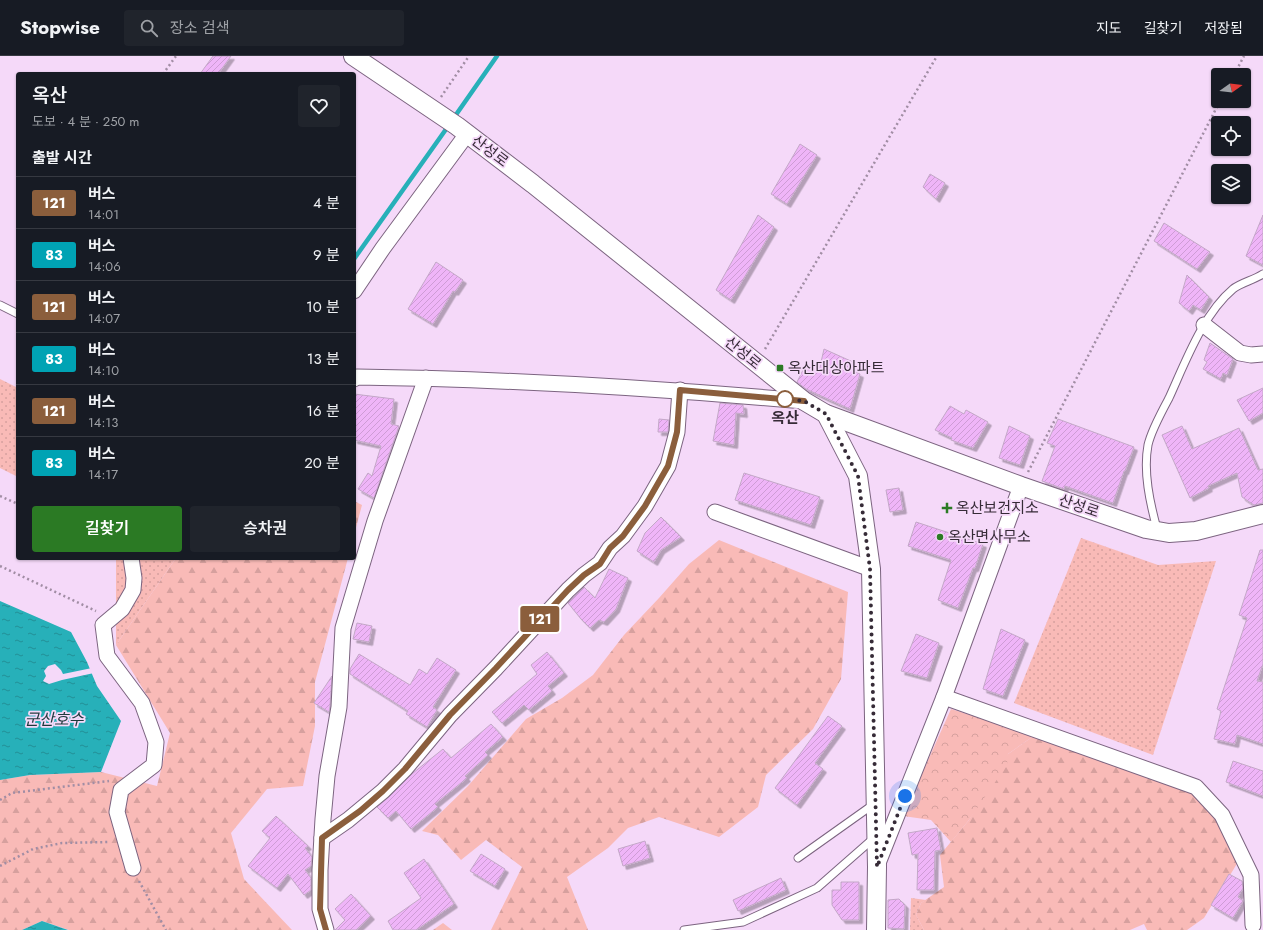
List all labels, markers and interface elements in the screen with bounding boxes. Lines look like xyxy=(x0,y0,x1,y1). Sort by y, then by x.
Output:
search box xyxy=(124,10,404,46)
text: Stopwise xyxy=(20,14,100,41)
icon: search xyxy=(138,17,160,39)
text: 장소 검색 xyxy=(170,17,230,39)
text: 지도 xyxy=(1096,18,1122,38)
text: 길찾기 xyxy=(1144,18,1182,38)
text: 저장됨 xyxy=(1204,18,1243,38)
north arrow xyxy=(1211,68,1251,108)
map controls xyxy=(1211,68,1251,204)
text: 옥산 xyxy=(32,82,67,109)
button: heart xyxy=(298,85,340,127)
text: 도보 · 4 분 · 250 m xyxy=(32,112,139,131)
button: locate xyxy=(1211,116,1251,156)
street label: 산성로 xyxy=(467,130,513,172)
text: 출발 시간 xyxy=(32,147,92,169)
button: layers xyxy=(1211,164,1251,204)
text: 버스 xyxy=(88,183,116,205)
text: 4 분 xyxy=(313,192,340,214)
text: 121 xyxy=(42,193,66,213)
text: 14:01 xyxy=(88,205,119,224)
text: 버스 xyxy=(88,235,116,257)
text: 9 분 xyxy=(313,244,340,266)
text: 83 xyxy=(45,245,63,265)
text: 14:06 xyxy=(88,257,121,276)
text: 버스 xyxy=(88,287,116,309)
text: 10 분 xyxy=(306,296,340,318)
text: 121 xyxy=(42,297,66,317)
text: 14:07 xyxy=(88,309,120,328)
street label: 산성로 xyxy=(720,331,766,375)
text: 버스 xyxy=(88,339,116,361)
text: 13 분 xyxy=(307,348,340,370)
text: 83 xyxy=(45,349,63,369)
place label: 옥산대상아파트 xyxy=(788,357,885,379)
text: 14:10 xyxy=(88,361,119,380)
marker: 옥산대상아파트 xyxy=(775,363,785,373)
marker: 옥산 xyxy=(776,390,794,408)
text: 버스 xyxy=(88,391,116,413)
text: 16 분 xyxy=(306,400,340,422)
text: 121 xyxy=(42,401,66,421)
place label: 옥산 xyxy=(771,407,799,429)
text: 14:13 xyxy=(88,413,118,432)
text: 버스 xyxy=(88,443,116,465)
text: 20 분 xyxy=(304,452,340,474)
text: 83 xyxy=(45,453,63,473)
text: 14:17 xyxy=(88,465,118,484)
street label: 산성로 xyxy=(1056,489,1102,523)
place label: 옥산보건지소 xyxy=(956,497,1039,519)
marker: 옥산보건지소 xyxy=(941,502,953,514)
button: 길찾기 xyxy=(32,506,182,552)
button: 승차권 xyxy=(190,506,340,552)
place label: 옥산면사무소 xyxy=(948,526,1031,548)
marker: 옥산면사무소 xyxy=(935,532,945,542)
line badge: 121 xyxy=(517,606,563,632)
text: 121 xyxy=(528,609,552,629)
water label: 군산호수 xyxy=(25,708,85,731)
your location xyxy=(895,786,915,806)

